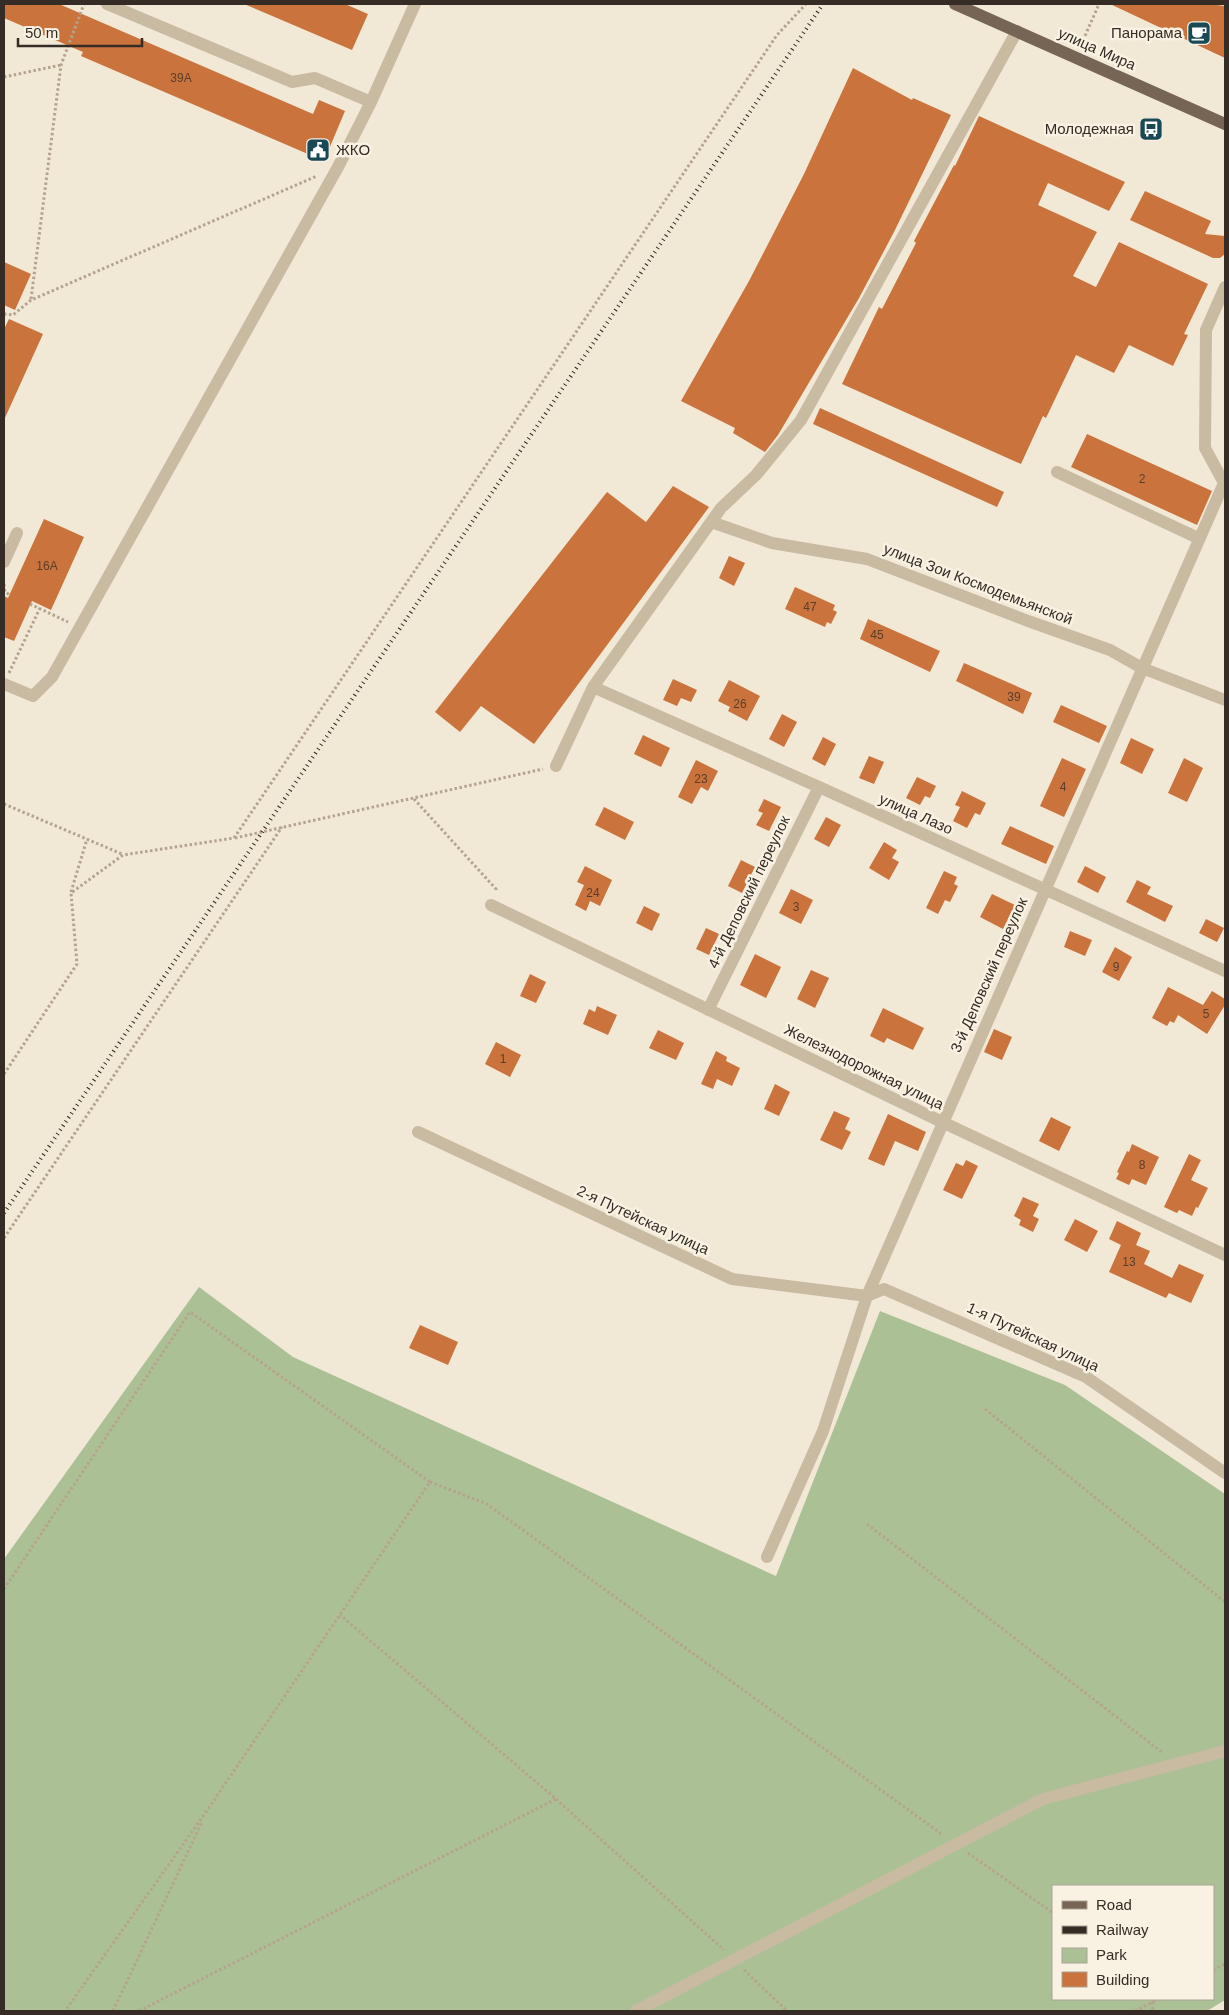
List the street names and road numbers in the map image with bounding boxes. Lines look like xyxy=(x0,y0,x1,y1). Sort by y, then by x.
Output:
street label: улица Мира xyxy=(1056,24,1139,73)
street label: улица Зои Космодемьянской xyxy=(881,540,1075,627)
street label: улица Лазо xyxy=(877,790,956,837)
street label: 4-й Деповский переулок xyxy=(704,812,793,971)
street label: 3-й Деповский переулок xyxy=(947,894,1031,1055)
street label: Железнодорожная улица xyxy=(782,1020,947,1113)
street label: 2-я Путейская улица xyxy=(575,1182,712,1258)
street label: 1-я Путейская улица xyxy=(965,1299,1102,1375)

